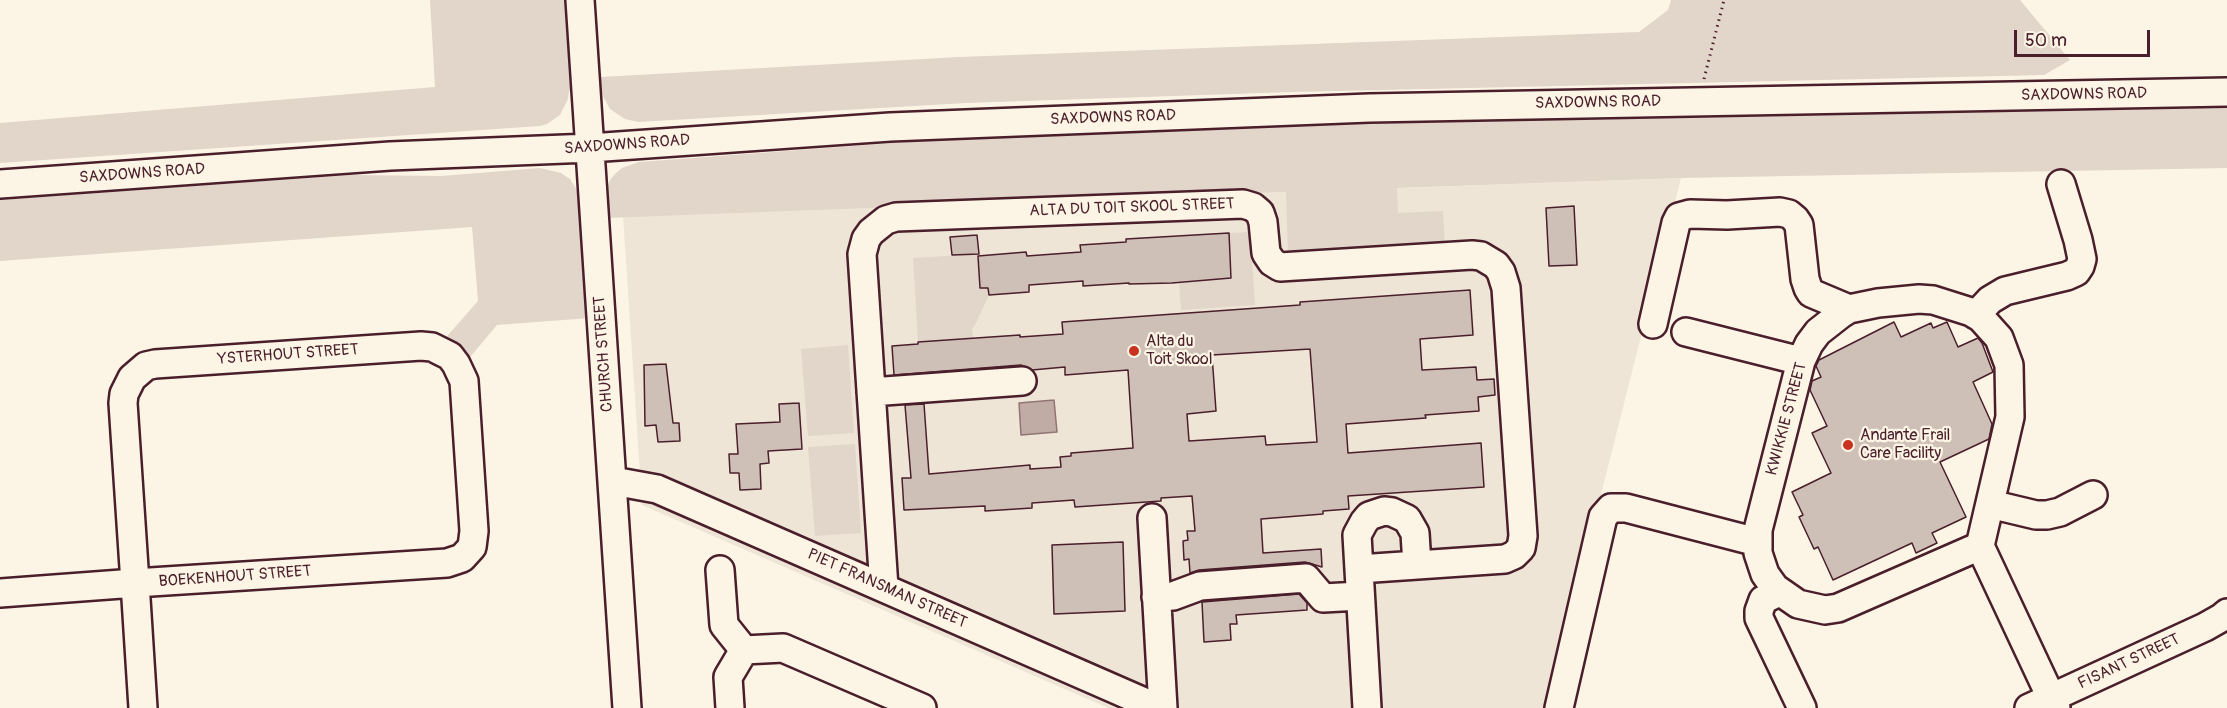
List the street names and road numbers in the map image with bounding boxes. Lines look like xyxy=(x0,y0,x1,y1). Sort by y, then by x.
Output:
street label: SAXDOWNS ROAD xyxy=(2021,84,2147,106)
street label: SAXDOWNS ROAD xyxy=(1535,92,1661,114)
street label: SAXDOWNS ROAD xyxy=(1050,106,1176,130)
street label: SAXDOWNS ROAD xyxy=(563,131,691,159)
street label: SAXDOWNS ROAD xyxy=(78,160,206,188)
street label: ALTA DU TOIT SKOOL STREET xyxy=(1029,195,1235,221)
street label: CHURCH STREET xyxy=(590,295,618,413)
street label: YSTERHOUT STREET xyxy=(217,340,359,370)
street label: KWIKKIE STREET xyxy=(1763,360,1811,478)
street label: PIET FRANSMAN STREET xyxy=(804,545,970,633)
street label: BOEKENHOUT STREET xyxy=(158,562,312,592)
street label: FISANT STREET xyxy=(2075,630,2183,694)

